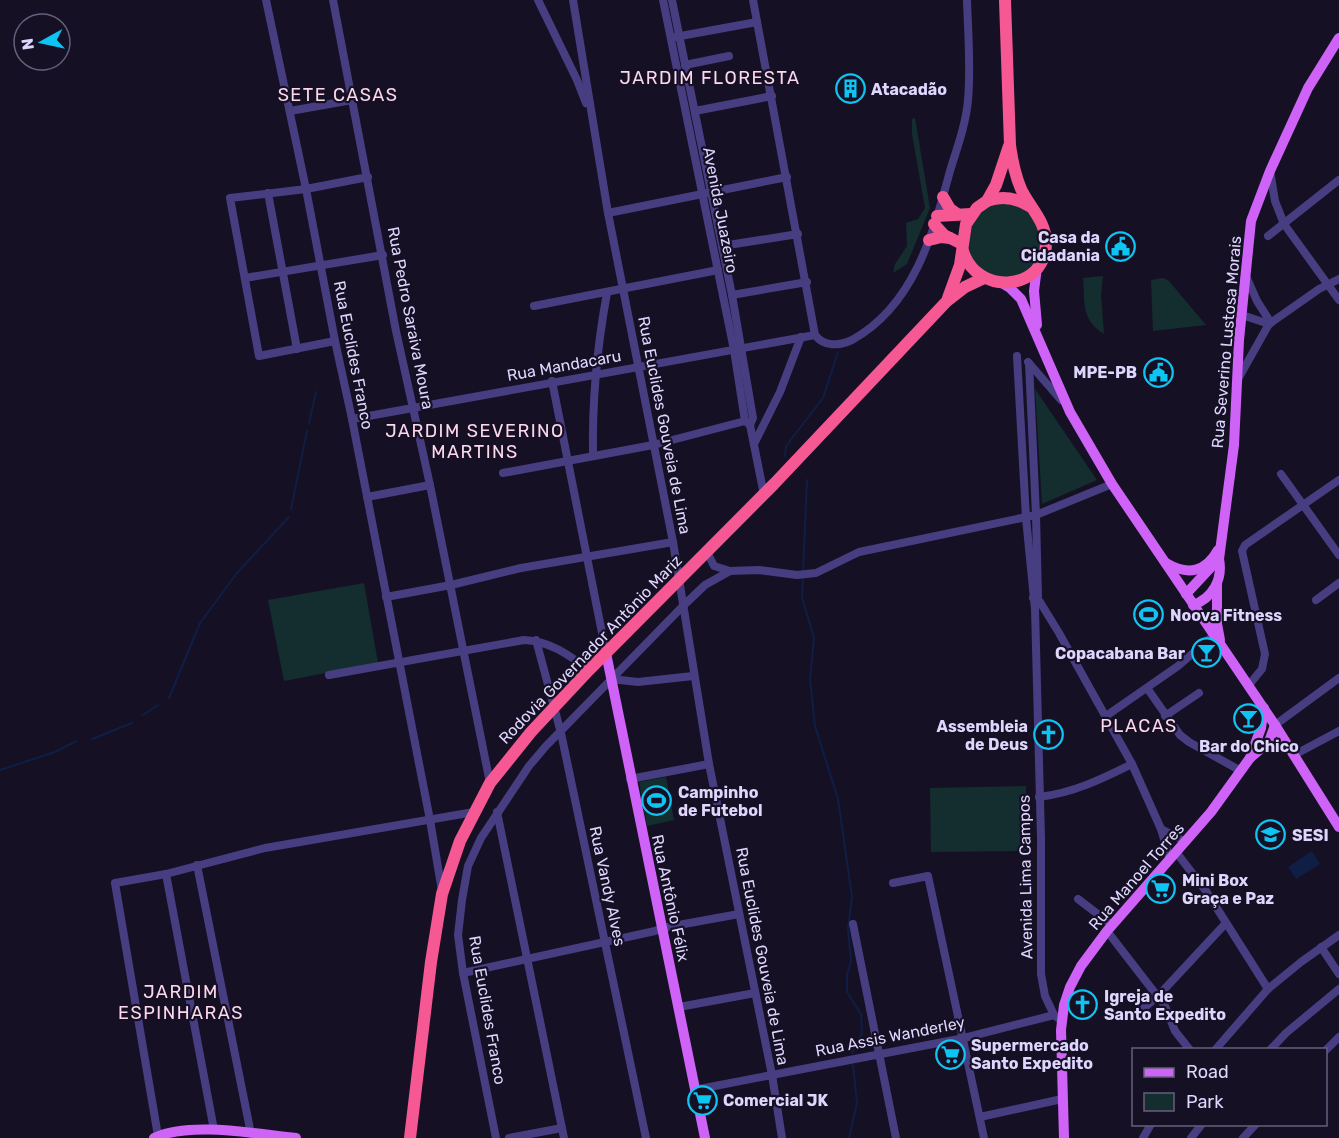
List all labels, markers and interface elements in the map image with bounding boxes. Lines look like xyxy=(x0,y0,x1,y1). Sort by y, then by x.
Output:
north arrow xyxy=(12,12,72,72)
text: N xyxy=(17,37,38,51)
district label: JARDIM FLORESTA xyxy=(619,67,801,89)
building icon: Atacadão xyxy=(834,73,866,105)
place label: Atacadão xyxy=(871,80,947,99)
district label: SETE CASAS xyxy=(278,84,398,106)
street label: Avenida Juazeiro xyxy=(699,145,742,275)
street label: Rua Pedro Saraiva Moura xyxy=(383,225,438,411)
place label: Casa da Cidadania xyxy=(1021,228,1100,265)
public building icon: Casa da Cidadania xyxy=(1105,230,1137,262)
street label: Rua Severino Lustosa Morais xyxy=(1208,235,1245,449)
street label: Rua Euclides Franco xyxy=(330,279,377,431)
street label: Rua Euclides Gouveia de Lima xyxy=(634,315,695,536)
street label: Rua Mandacaru xyxy=(505,346,623,385)
public building icon: MPE-PB xyxy=(1142,356,1174,388)
place label: MPE-PB xyxy=(1073,363,1137,382)
district label: JARDIM SEVERINO MARTINS xyxy=(385,420,565,463)
street label: Rodovia Governador Antônio Mariz xyxy=(495,551,686,748)
sports icon: Noova Fitness xyxy=(1133,599,1165,631)
place label: Noova Fitness xyxy=(1170,606,1282,625)
bar icon: Copacabana Bar xyxy=(1190,637,1222,669)
place label: Copacabana Bar xyxy=(1055,644,1186,663)
bar icon: Bar do Chico xyxy=(1233,702,1265,734)
district label: PLACAS xyxy=(1100,715,1178,737)
place label: Assembleia de Deus xyxy=(936,717,1028,754)
church icon: Assembleia de Deus xyxy=(1033,719,1065,751)
place label: Bar do Chico xyxy=(1199,737,1299,756)
place label: Campinho de Futebol xyxy=(678,783,763,820)
sports icon: Campinho de Futebol xyxy=(641,785,673,817)
street label: Avenida Lima Campos xyxy=(1015,795,1036,959)
street label: Rua Manoel Torres xyxy=(1085,819,1188,934)
school or university icon: SESI xyxy=(1255,819,1287,851)
street label: Rua Vandy Alves xyxy=(586,824,630,948)
place label: SESI xyxy=(1292,826,1329,845)
street label: Rua Antônio Félix xyxy=(648,833,693,964)
street label: Rua Euclides Gouveia de Lima xyxy=(732,846,793,1067)
place label: Mini Box Graça e Paz xyxy=(1182,871,1274,908)
supermarket icon: Mini Box Graça e Paz xyxy=(1145,873,1177,905)
street label: Rua Euclides Franco xyxy=(465,934,510,1086)
district label: JARDIM ESPINHARAS xyxy=(118,981,244,1024)
place label: Igreja de Santo Expedito xyxy=(1104,987,1226,1024)
church icon: Igreja de Santo Expedito xyxy=(1067,989,1099,1021)
street label: Rua Assis Wanderley xyxy=(814,1013,967,1060)
place label: Supermercado Santo Expedito xyxy=(971,1036,1093,1073)
supermarket icon: Supermercado Santo Expedito xyxy=(934,1038,966,1070)
legend xyxy=(1132,1048,1327,1126)
text: Road xyxy=(1186,1061,1229,1083)
supermarket icon: Comercial JK xyxy=(686,1084,718,1116)
place label: Comercial JK xyxy=(723,1091,829,1110)
text: Park xyxy=(1186,1091,1224,1113)

